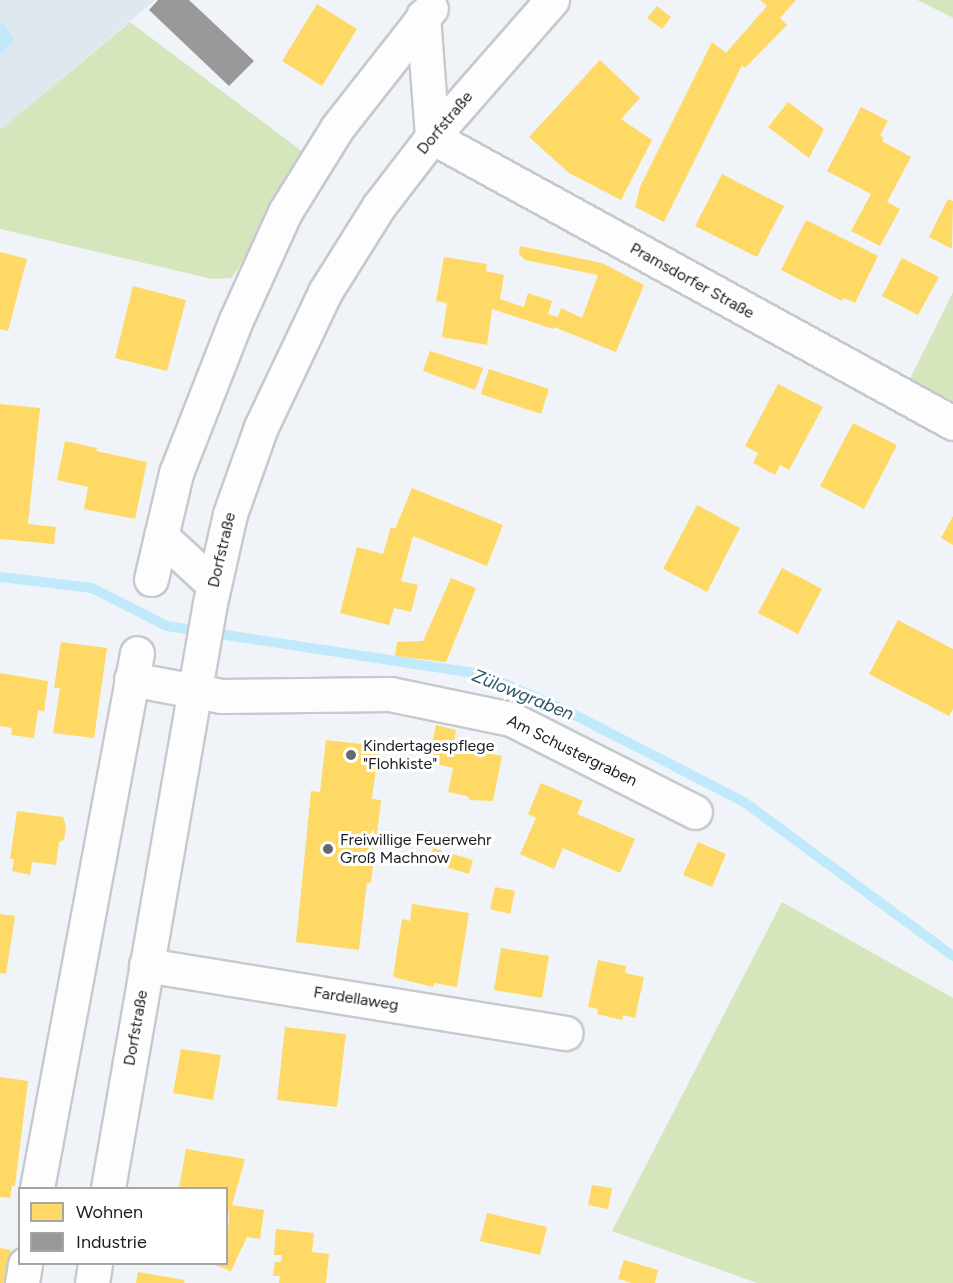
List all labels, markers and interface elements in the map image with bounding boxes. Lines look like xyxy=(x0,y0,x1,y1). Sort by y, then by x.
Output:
street label: Dorfstraße xyxy=(413,88,477,158)
street label: Pramsdorfer Straße xyxy=(627,239,757,323)
street label: Dorfstraße xyxy=(204,511,240,589)
water label: Zülowgraben xyxy=(469,665,577,725)
street label: Am Schustergraben xyxy=(504,711,640,791)
place label: Kindertagespflege "Flohkiste" xyxy=(363,736,494,774)
marker: Kindertagespflege "Flohkiste" xyxy=(344,748,358,762)
place label: Freiwillige Feuerwehr Groß Machnow xyxy=(340,830,491,868)
marker: Freiwillige Feuerwehr Groß Machnow xyxy=(321,842,335,856)
street label: Fardellaweg xyxy=(312,983,400,1015)
street label: Dorfstraße xyxy=(120,989,152,1067)
legend xyxy=(18,1187,228,1265)
text: Wohnen xyxy=(76,1201,143,1223)
text: Industrie xyxy=(76,1231,147,1253)

